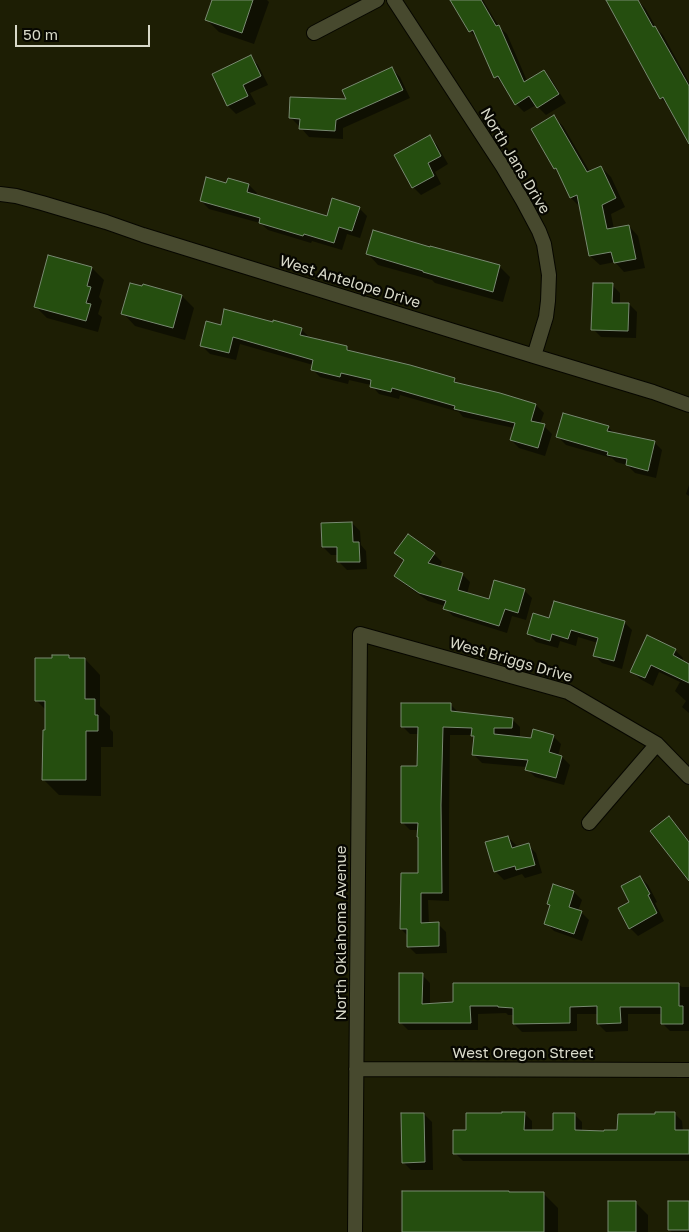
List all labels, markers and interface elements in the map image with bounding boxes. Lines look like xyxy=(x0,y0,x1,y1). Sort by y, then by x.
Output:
scale bar xyxy=(18,15,152,47)
text: 50 m xyxy=(23,25,58,43)
street label: North Jans Drive xyxy=(476,105,554,217)
street label: West Antelope Drive xyxy=(277,252,423,312)
street label: West Briggs Drive xyxy=(447,634,575,686)
street label: North Oklahoma Avenue xyxy=(332,845,350,1021)
street label: West Oregon Street xyxy=(452,1044,594,1062)

